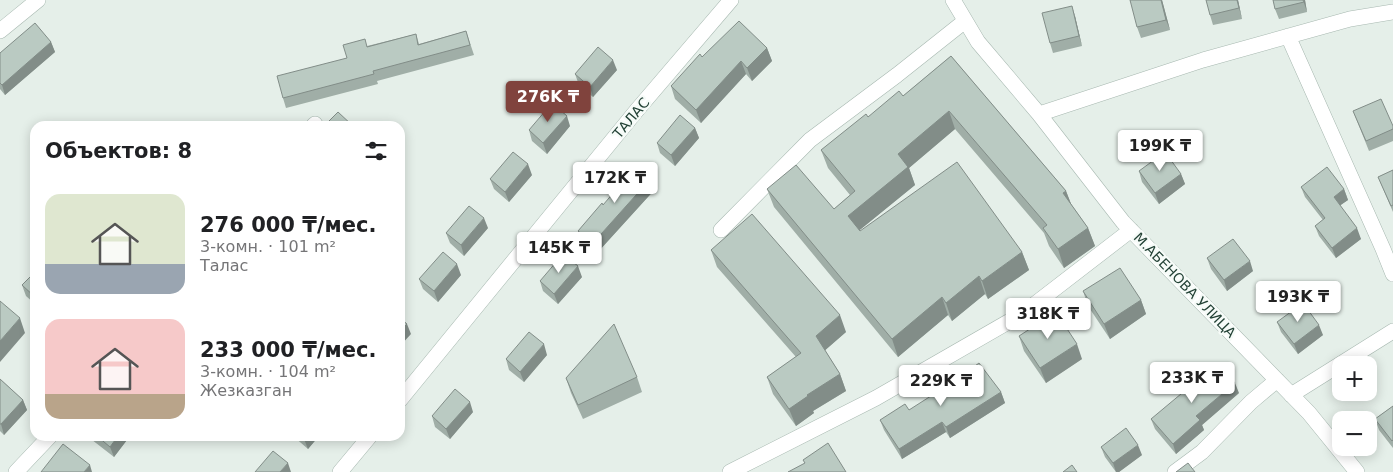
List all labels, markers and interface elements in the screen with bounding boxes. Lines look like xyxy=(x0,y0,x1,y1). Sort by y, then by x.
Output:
pin: 276K ₸ xyxy=(507,80,589,123)
text: 276K ₸ xyxy=(517,87,579,106)
street label: ТАЛАС xyxy=(609,94,653,142)
pin: 199K ₸ xyxy=(1119,130,1201,172)
text: 199K ₸ xyxy=(1129,136,1191,155)
icon: filters xyxy=(362,137,390,165)
text: Объектов: 8 xyxy=(45,139,192,163)
pin: 172K ₸ xyxy=(574,162,656,204)
text: 172K ₸ xyxy=(584,168,646,187)
text: 276 000 ₸/мес. xyxy=(200,213,376,237)
icon: home xyxy=(85,214,145,274)
street label: М.АБЕНОВА УЛИЦА xyxy=(1131,229,1240,341)
pin: 145K ₸ xyxy=(518,232,600,274)
text: 3-комн. · 101 m² xyxy=(200,237,336,256)
text: 145K ₸ xyxy=(528,238,590,257)
text: Талас xyxy=(200,256,248,275)
pin: 193K ₸ xyxy=(1257,280,1339,323)
text: 193K ₸ xyxy=(1267,287,1329,306)
pin: 318K ₸ xyxy=(1007,298,1089,340)
text: 318K ₸ xyxy=(1017,304,1079,323)
text: 233 000 ₸/мес. xyxy=(200,338,376,362)
icon: home xyxy=(85,339,145,399)
map controls xyxy=(1332,356,1377,456)
button: + xyxy=(1332,356,1377,401)
text: 3-комн. · 104 m² xyxy=(200,362,336,381)
pin: 233K ₸ xyxy=(1151,362,1233,404)
pin: 229K ₸ xyxy=(900,364,982,407)
text: 233K ₸ xyxy=(1161,368,1223,387)
text: 229K ₸ xyxy=(910,371,972,390)
text: Жезказган xyxy=(200,381,292,400)
button: − xyxy=(1332,411,1377,456)

